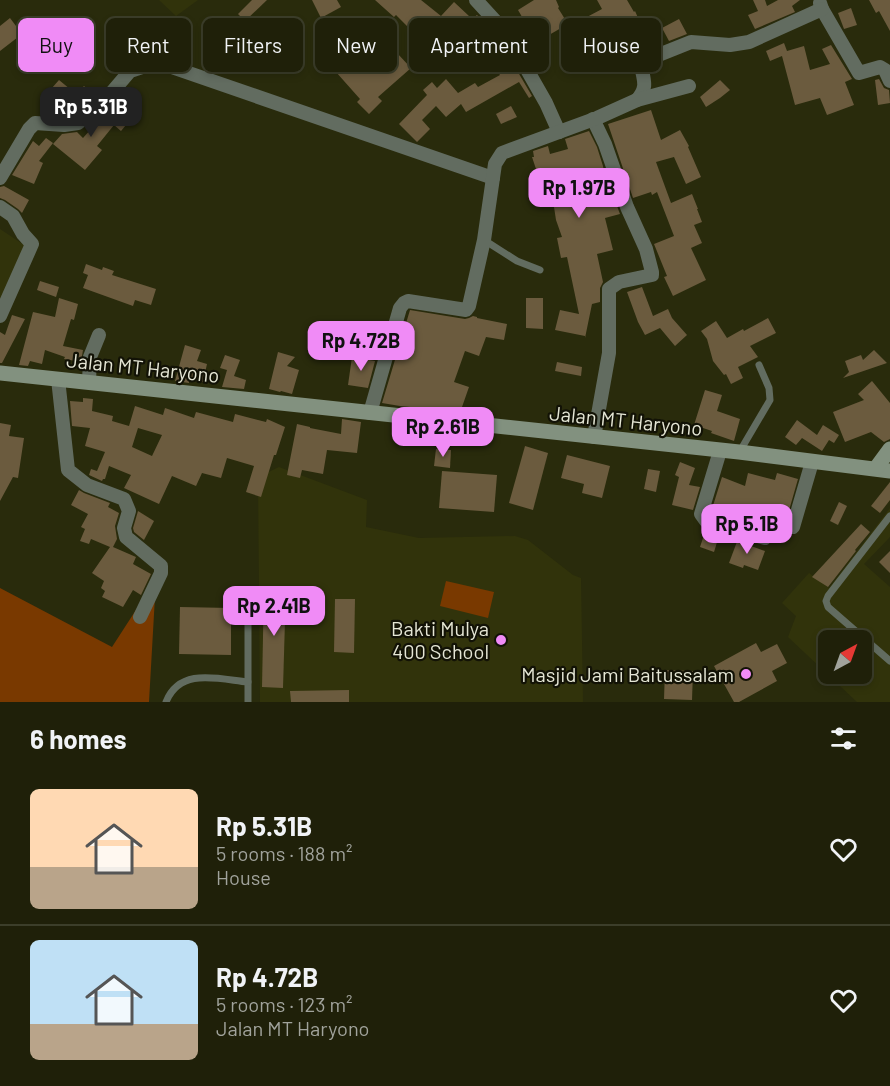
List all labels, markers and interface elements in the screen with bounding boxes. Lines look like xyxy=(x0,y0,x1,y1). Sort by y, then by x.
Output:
chip: Buy xyxy=(18,18,94,72)
chip: Rent xyxy=(106,18,191,72)
chip: Filters xyxy=(203,18,303,72)
chip: New xyxy=(315,18,397,72)
chip: Apartment xyxy=(409,18,549,72)
chip: House xyxy=(561,18,661,72)
pin: Rp 5.31B xyxy=(29,87,153,138)
text: Rp 5.31B xyxy=(54,94,128,118)
pin: Rp 1.97B xyxy=(517,168,641,219)
text: Rp 1.97B xyxy=(542,175,616,199)
pin: Rp 4.72B xyxy=(299,321,423,372)
text: Rp 4.72B xyxy=(322,328,400,352)
street label: Jalan MT Haryono xyxy=(65,347,221,387)
street label: Jalan MT Haryono xyxy=(548,400,704,440)
pin: Rp 2.61B xyxy=(381,407,505,458)
text: Rp 2.61B xyxy=(406,414,480,438)
pin: Rp 5.1B xyxy=(692,504,802,555)
text: Rp 5.1B xyxy=(715,511,779,535)
pin: Rp 2.41B xyxy=(212,586,336,637)
text: Rp 2.41B xyxy=(237,593,311,617)
place label: Bakti Mulya 400 School xyxy=(391,616,489,663)
north arrow xyxy=(818,630,872,684)
map controls xyxy=(818,630,872,684)
marker: Bakti Mulya 400 School xyxy=(494,633,508,647)
place label: Masjid Jami Baitussalam xyxy=(521,662,734,686)
marker: Masjid Jami Baitussalam xyxy=(739,667,753,681)
icon: filters xyxy=(827,722,860,755)
text: 6 homes xyxy=(30,723,127,754)
text: Rp 5.31B xyxy=(216,810,312,841)
icon: home xyxy=(78,813,150,885)
icon: heart xyxy=(827,833,860,866)
text: 5 rooms · 188 m² xyxy=(216,841,353,865)
text: House xyxy=(216,865,271,889)
text: Rp 4.72B xyxy=(216,961,318,992)
icon: home xyxy=(78,964,150,1036)
icon: heart xyxy=(827,984,860,1017)
text: 5 rooms · 123 m² xyxy=(216,992,353,1016)
text: Jalan MT Haryono xyxy=(216,1016,370,1040)

